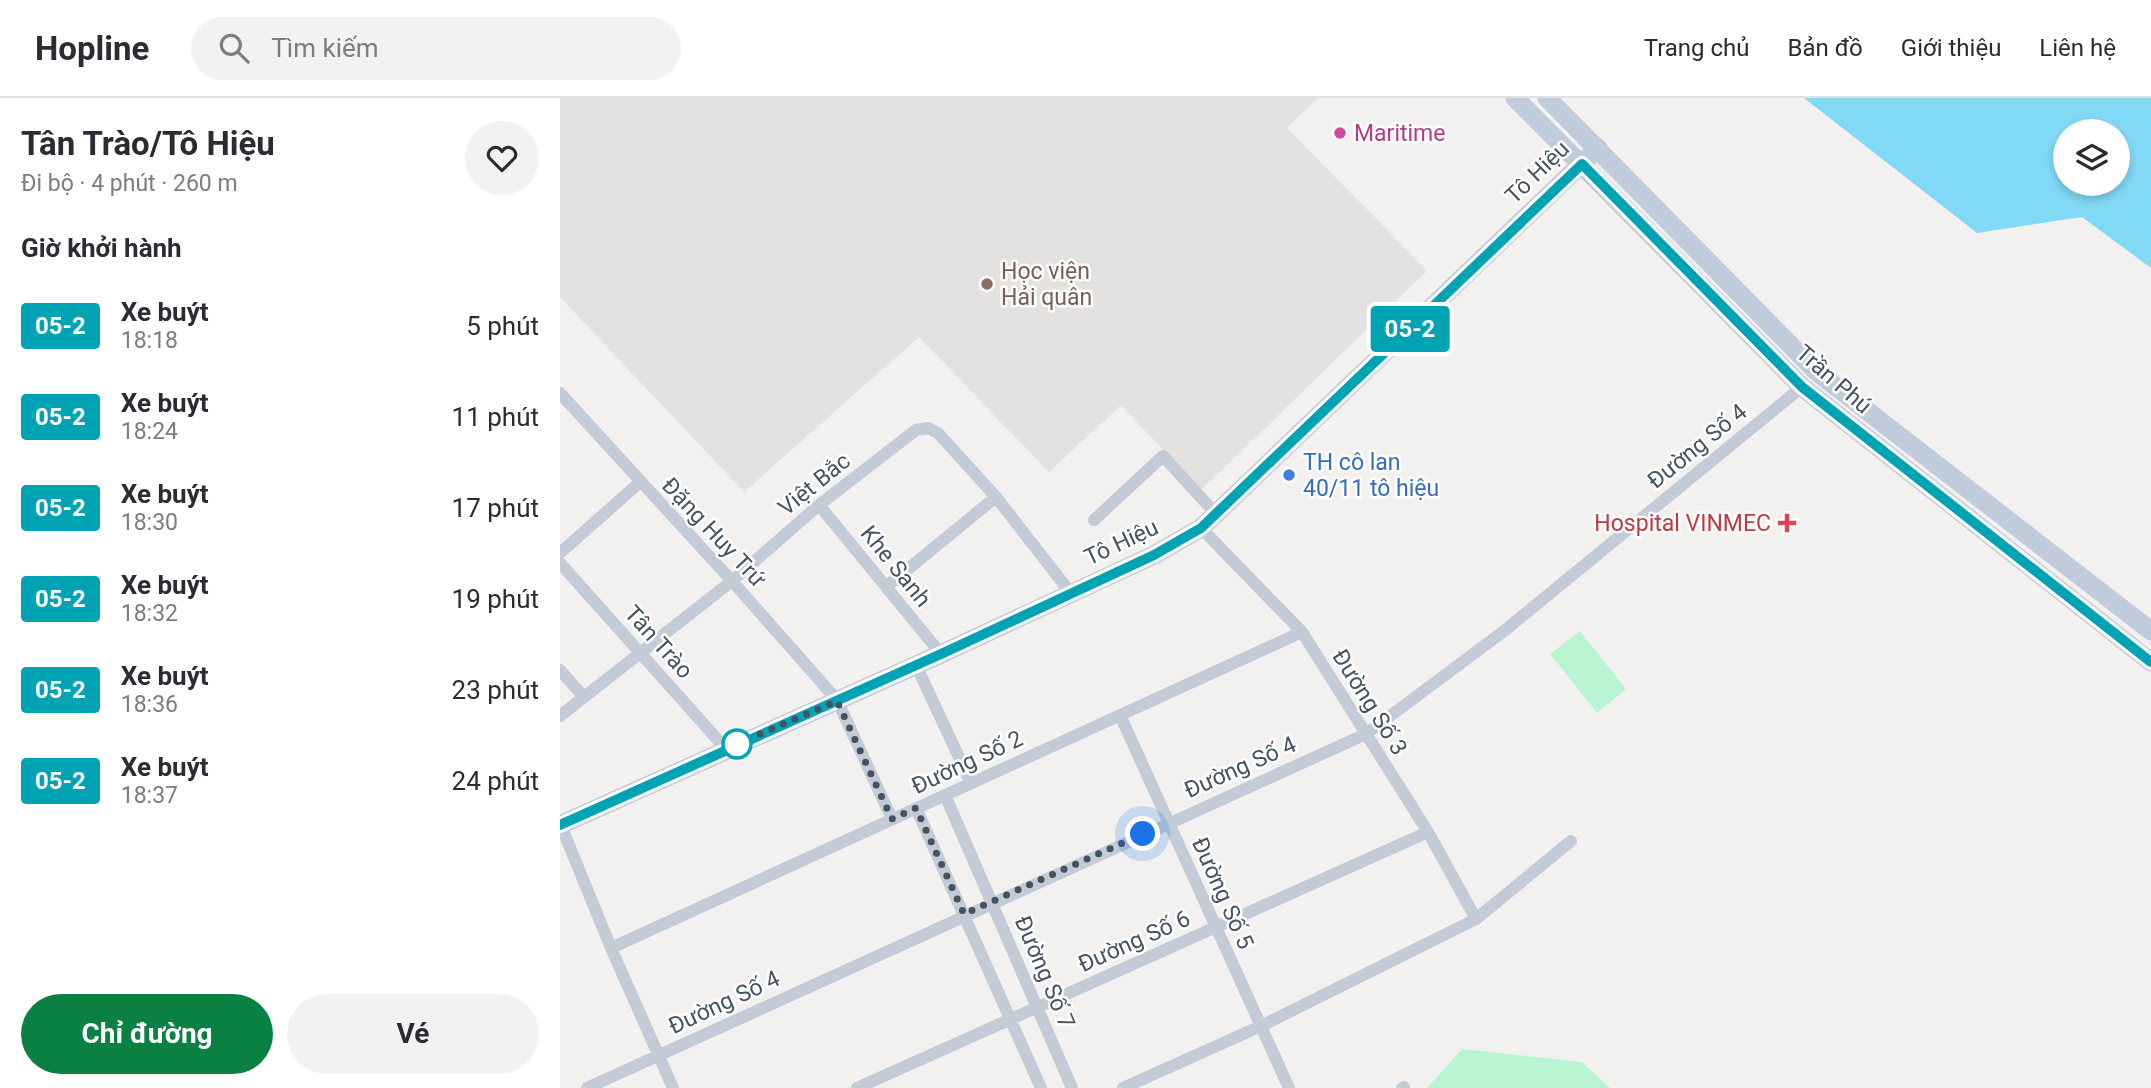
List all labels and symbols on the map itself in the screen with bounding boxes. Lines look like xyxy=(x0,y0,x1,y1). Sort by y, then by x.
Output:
place label: Maritime xyxy=(1354,120,1445,147)
marker: Maritime xyxy=(1332,125,1348,141)
street label: Tô Hiệu xyxy=(1500,135,1575,209)
place label: Học viện Hải quân xyxy=(1001,258,1092,311)
marker: Học viện Hải quân xyxy=(979,276,995,292)
line badge: 05-2 xyxy=(1361,306,1459,352)
street label: Trần Phú xyxy=(1790,339,1877,419)
street label: Đường Số 4 xyxy=(1642,398,1752,494)
street label: Việt Bắc xyxy=(773,447,856,521)
place label: TH cô lan 40/11 tô hiệu xyxy=(1303,449,1439,502)
marker: TH cô lan 40/11 tô hiệu xyxy=(1281,467,1297,483)
street label: Đặng Huy Trứ xyxy=(656,472,772,593)
place label: Hospital VINMEC xyxy=(1594,510,1771,537)
marker: Hospital VINMEC xyxy=(1777,513,1797,533)
street label: Tô Hiệu xyxy=(1080,514,1162,571)
street label: Khe Sanh xyxy=(855,520,936,612)
street label: Tân Trào xyxy=(619,600,698,684)
street label: Đường Số 3 xyxy=(1326,644,1413,760)
street label: Đường Số 2 xyxy=(907,725,1027,800)
unlabelled marker xyxy=(722,729,752,759)
street label: Đường Số 4 xyxy=(1180,731,1300,804)
your location xyxy=(1125,816,1160,851)
street label: Đường Số 5 xyxy=(1186,833,1259,953)
street label: Đường Số 6 xyxy=(1074,905,1194,978)
street label: Đường Số 7 xyxy=(1009,912,1080,1032)
street label: Đường Số 4 xyxy=(664,965,784,1040)

